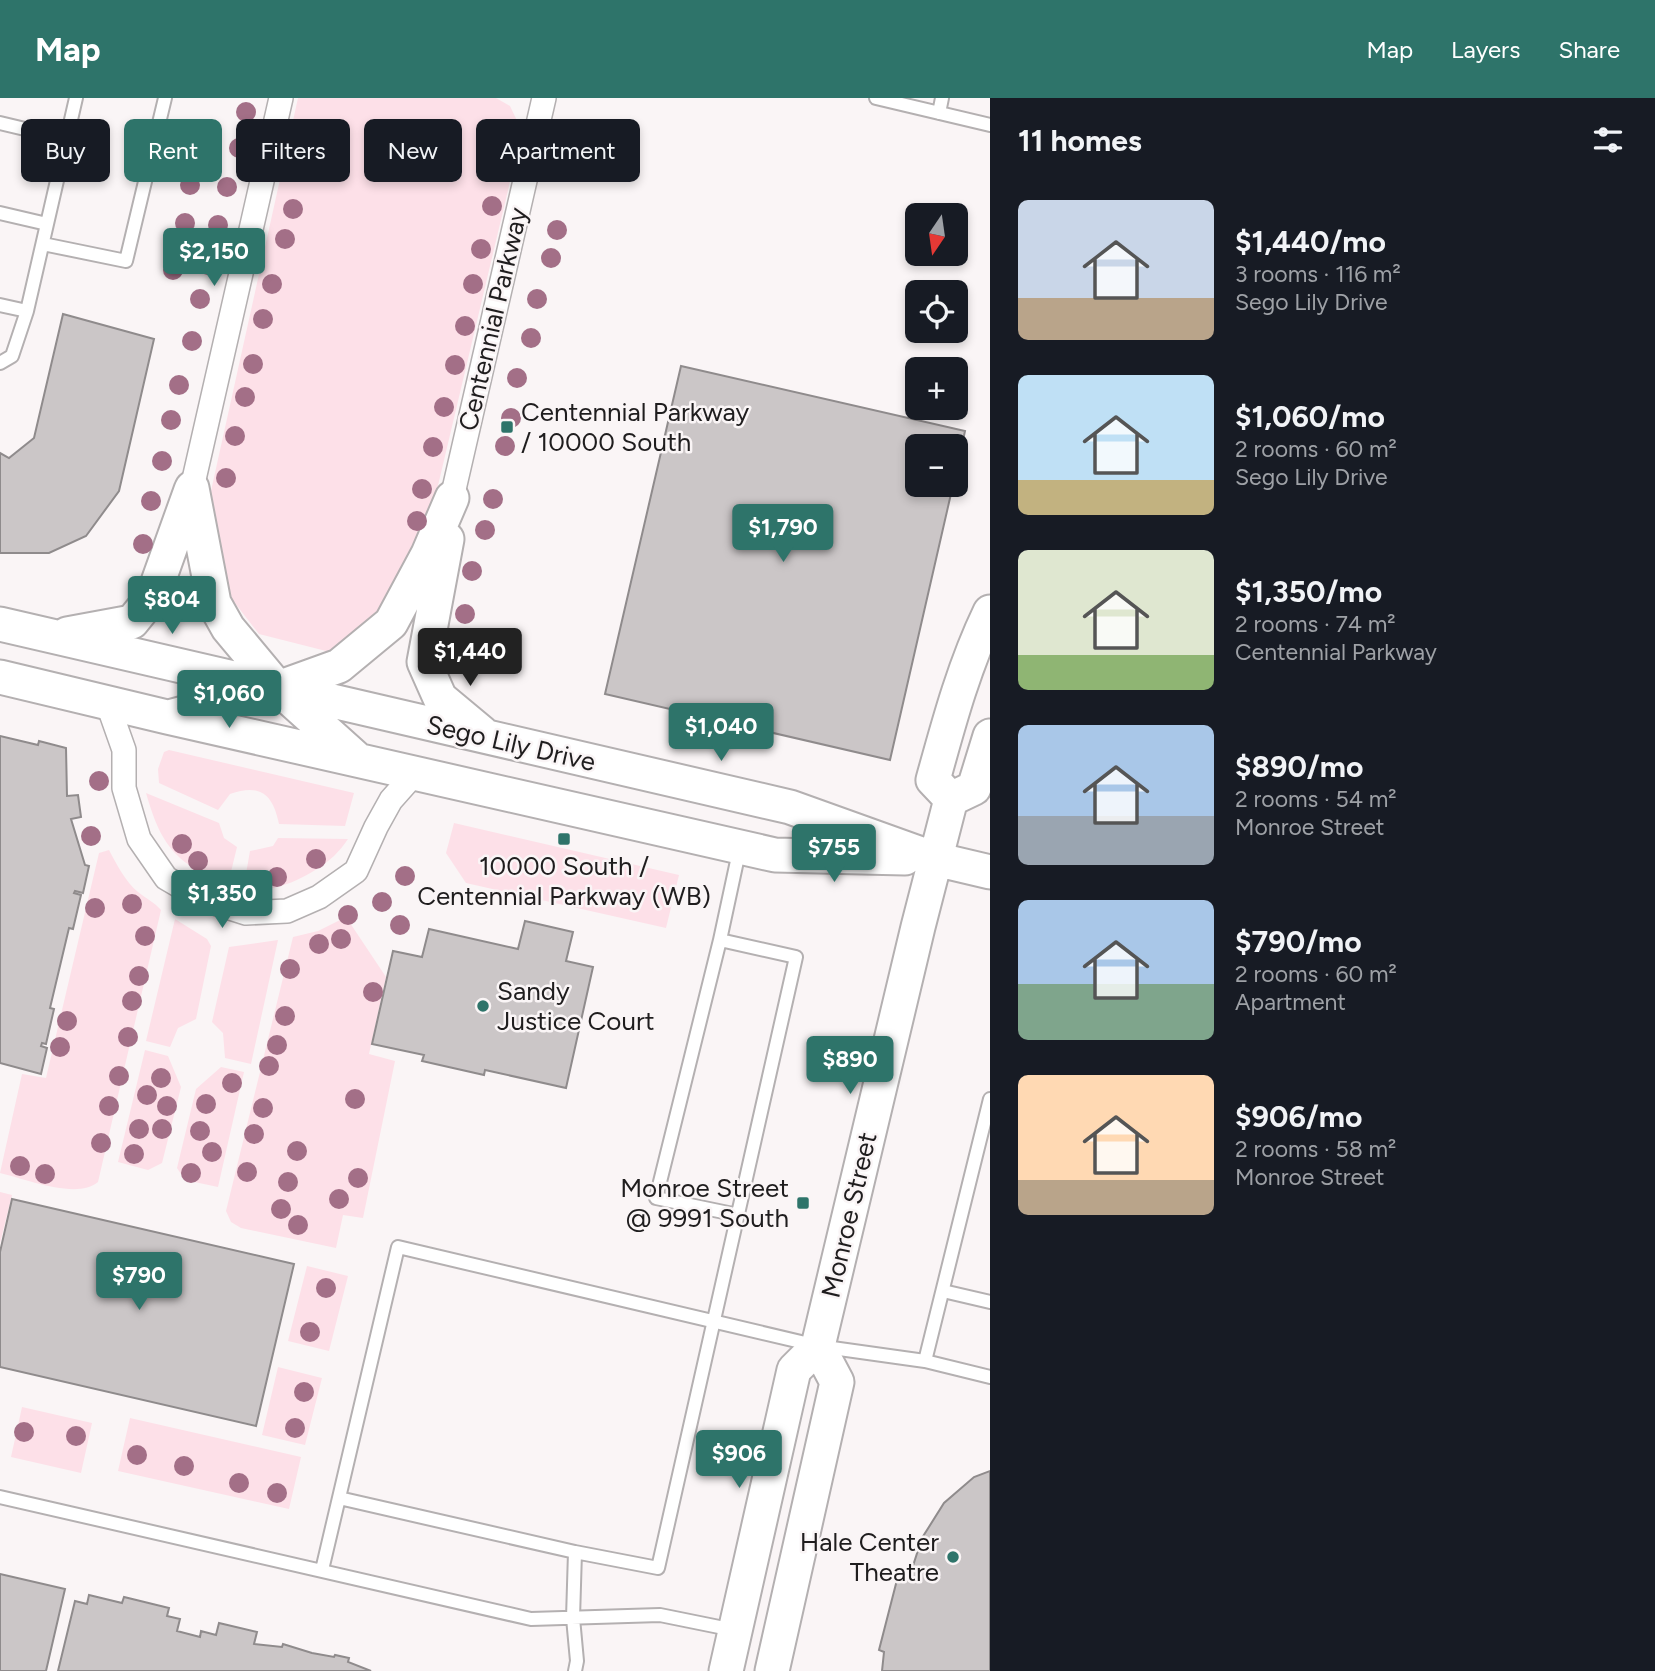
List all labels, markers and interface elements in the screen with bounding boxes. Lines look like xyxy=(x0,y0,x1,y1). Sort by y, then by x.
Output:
text: Map xyxy=(35,30,101,69)
text: Map xyxy=(1366,35,1413,64)
text: Layers xyxy=(1451,35,1520,64)
text: Share xyxy=(1558,35,1620,64)
chip: Buy xyxy=(21,119,110,182)
chip: Rent xyxy=(124,119,222,182)
chip: Filters xyxy=(236,119,350,182)
chip: New xyxy=(364,119,462,182)
chip: Apartment xyxy=(476,119,640,182)
icon: filters xyxy=(1589,121,1627,159)
text: 11 homes xyxy=(1018,122,1142,159)
north arrow xyxy=(905,203,968,266)
map controls xyxy=(905,203,968,497)
street label: Centennial Parkway xyxy=(452,204,534,434)
text: $1,440/mo xyxy=(1235,223,1386,260)
pin: $2,150 xyxy=(157,228,271,288)
icon: home xyxy=(1074,228,1158,312)
text: $2,150 xyxy=(179,237,249,265)
text: 3 rooms · 116 m² xyxy=(1235,260,1401,288)
button: locate xyxy=(905,280,968,343)
text: Sego Lily Drive xyxy=(1235,288,1388,316)
button: + xyxy=(905,357,968,420)
place label: Centennial Parkway / 10000 South xyxy=(521,396,749,458)
text: $1,060/mo xyxy=(1235,398,1385,435)
icon: home xyxy=(1074,403,1158,487)
marker: Centennial Parkway / 10000 South xyxy=(499,419,515,435)
button: − xyxy=(905,434,968,497)
text: 2 rooms · 60 m² xyxy=(1235,435,1397,463)
text: Sego Lily Drive xyxy=(1235,463,1388,491)
pin: $1,790 xyxy=(726,504,840,564)
text: $1,790 xyxy=(748,513,818,541)
text: $1,350/mo xyxy=(1235,573,1382,610)
pin: $804 xyxy=(131,576,213,636)
icon: home xyxy=(1074,578,1158,662)
text: $804 xyxy=(144,585,200,613)
text: 2 rooms · 74 m² xyxy=(1235,610,1396,638)
pin: $1,440 xyxy=(413,628,527,688)
text: $1,440 xyxy=(434,637,506,665)
text: Centennial Parkway xyxy=(1235,638,1437,666)
pin: $1,060 xyxy=(172,670,286,730)
text: $1,060 xyxy=(193,679,265,707)
pin: $1,040 xyxy=(664,704,778,763)
street label: Sego Lily Drive xyxy=(423,708,599,778)
text: $1,040 xyxy=(685,712,757,740)
text: $890/mo xyxy=(1235,748,1363,785)
icon: home xyxy=(1074,753,1158,837)
text: 2 rooms · 54 m² xyxy=(1235,785,1397,813)
text: Monroe Street xyxy=(1235,813,1384,841)
pin: $755 xyxy=(793,824,875,884)
marker: 10000 South / Centennial Parkway (WB) xyxy=(556,831,572,847)
text: $755 xyxy=(808,833,860,861)
place label: 10000 South / Centennial Parkway (WB) xyxy=(417,850,711,912)
pin: $1,350 xyxy=(165,870,279,930)
text: $1,350 xyxy=(187,879,257,907)
text: $790/mo xyxy=(1235,923,1362,960)
icon: home xyxy=(1074,928,1158,1012)
text: 2 rooms · 60 m² xyxy=(1235,960,1397,988)
place label: Sandy Justice Court xyxy=(497,975,655,1037)
text: Apartment xyxy=(1235,988,1346,1016)
marker: Sandy Justice Court xyxy=(475,998,491,1014)
pin: $890 xyxy=(809,1037,891,1096)
text: $890 xyxy=(822,1045,878,1073)
text: $906/mo xyxy=(1235,1098,1362,1135)
icon: home xyxy=(1074,1103,1158,1187)
street label: Monroe Street xyxy=(814,1129,884,1301)
text: 2 rooms · 58 m² xyxy=(1235,1135,1396,1163)
text: Monroe Street xyxy=(1235,1163,1384,1191)
place label: Monroe Street @ 9991 South xyxy=(620,1172,789,1234)
marker: Monroe Street @ 9991 South xyxy=(795,1195,811,1211)
pin: $790 xyxy=(98,1252,180,1312)
text: $790 xyxy=(112,1261,166,1289)
pin: $906 xyxy=(698,1430,780,1490)
text: $906 xyxy=(712,1439,766,1467)
place label: Hale Center Theatre xyxy=(800,1526,939,1588)
marker: Hale Center Theatre xyxy=(945,1549,961,1565)

